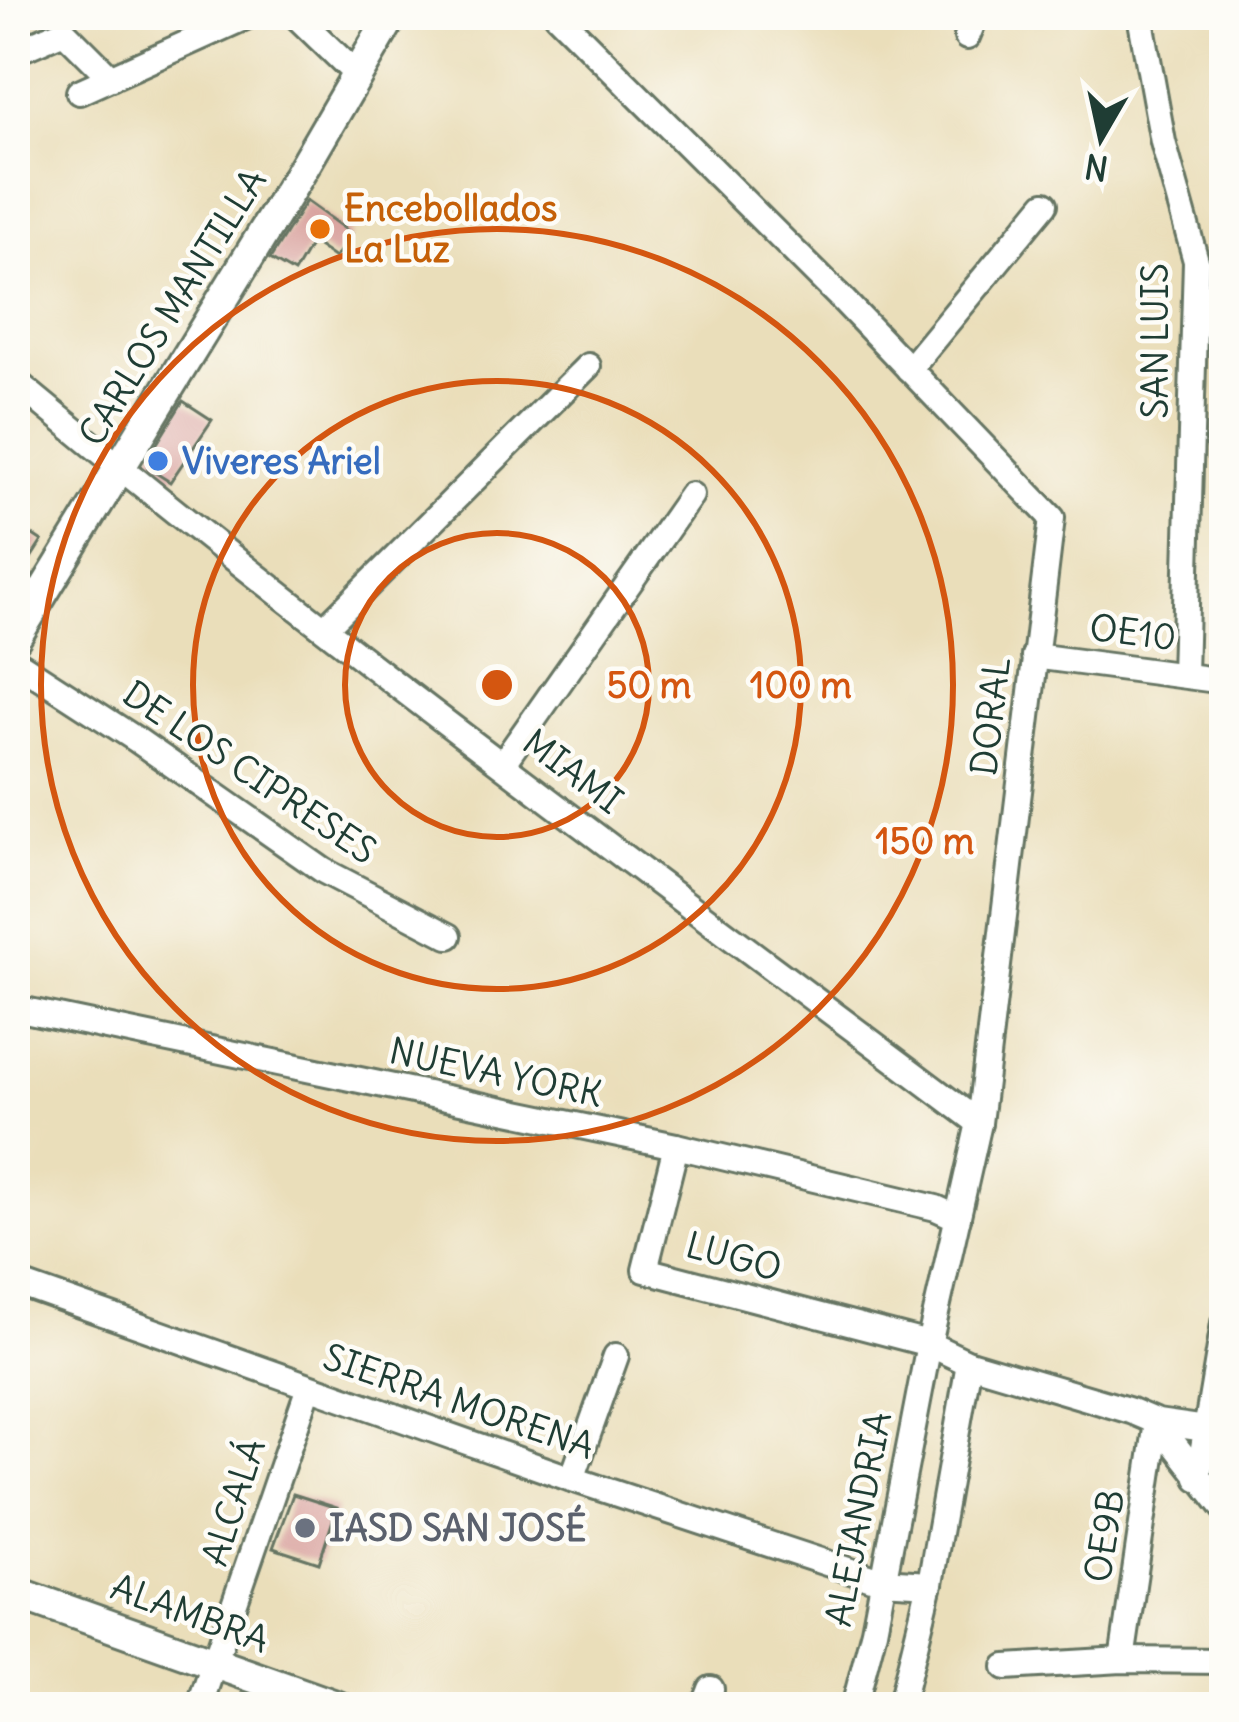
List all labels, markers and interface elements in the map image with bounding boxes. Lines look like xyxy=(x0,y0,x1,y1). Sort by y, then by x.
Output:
north arrow xyxy=(1041,78,1161,198)
text: N xyxy=(1082,145,1111,190)
street label: CARLOS MANTILLA xyxy=(69,160,276,454)
place label: Encebollados La Luz xyxy=(344,186,557,272)
marker: Encebollados La Luz xyxy=(307,216,333,242)
street label: SAN LUIS xyxy=(1133,263,1178,419)
place label: Viveres Ariel xyxy=(182,439,381,484)
marker: Viveres Ariel xyxy=(145,448,171,474)
street label: OE10 xyxy=(1087,605,1179,660)
street label: DORAL xyxy=(961,654,1020,778)
text: 50 m xyxy=(607,663,691,708)
text: 100 m xyxy=(750,663,852,708)
centre of rings xyxy=(476,664,518,706)
street label: DE LOS CIPRESES xyxy=(115,671,385,874)
street label: MIAMI xyxy=(514,719,631,823)
text: 150 m xyxy=(876,819,974,864)
street label: NUEVA YORK xyxy=(385,1028,606,1117)
street label: LUGO xyxy=(681,1222,787,1291)
street label: SIERRA MORENA xyxy=(317,1334,600,1469)
street label: ALEJANDRIA xyxy=(816,1408,901,1630)
street label: ALCALÁ xyxy=(191,1433,275,1571)
street label: OE9B xyxy=(1075,1486,1134,1586)
place label: IASD SAN JOSÉ xyxy=(329,1504,586,1551)
marker: IASD SAN JOSÉ xyxy=(292,1515,318,1541)
street label: ALAMBRA xyxy=(105,1564,275,1663)

